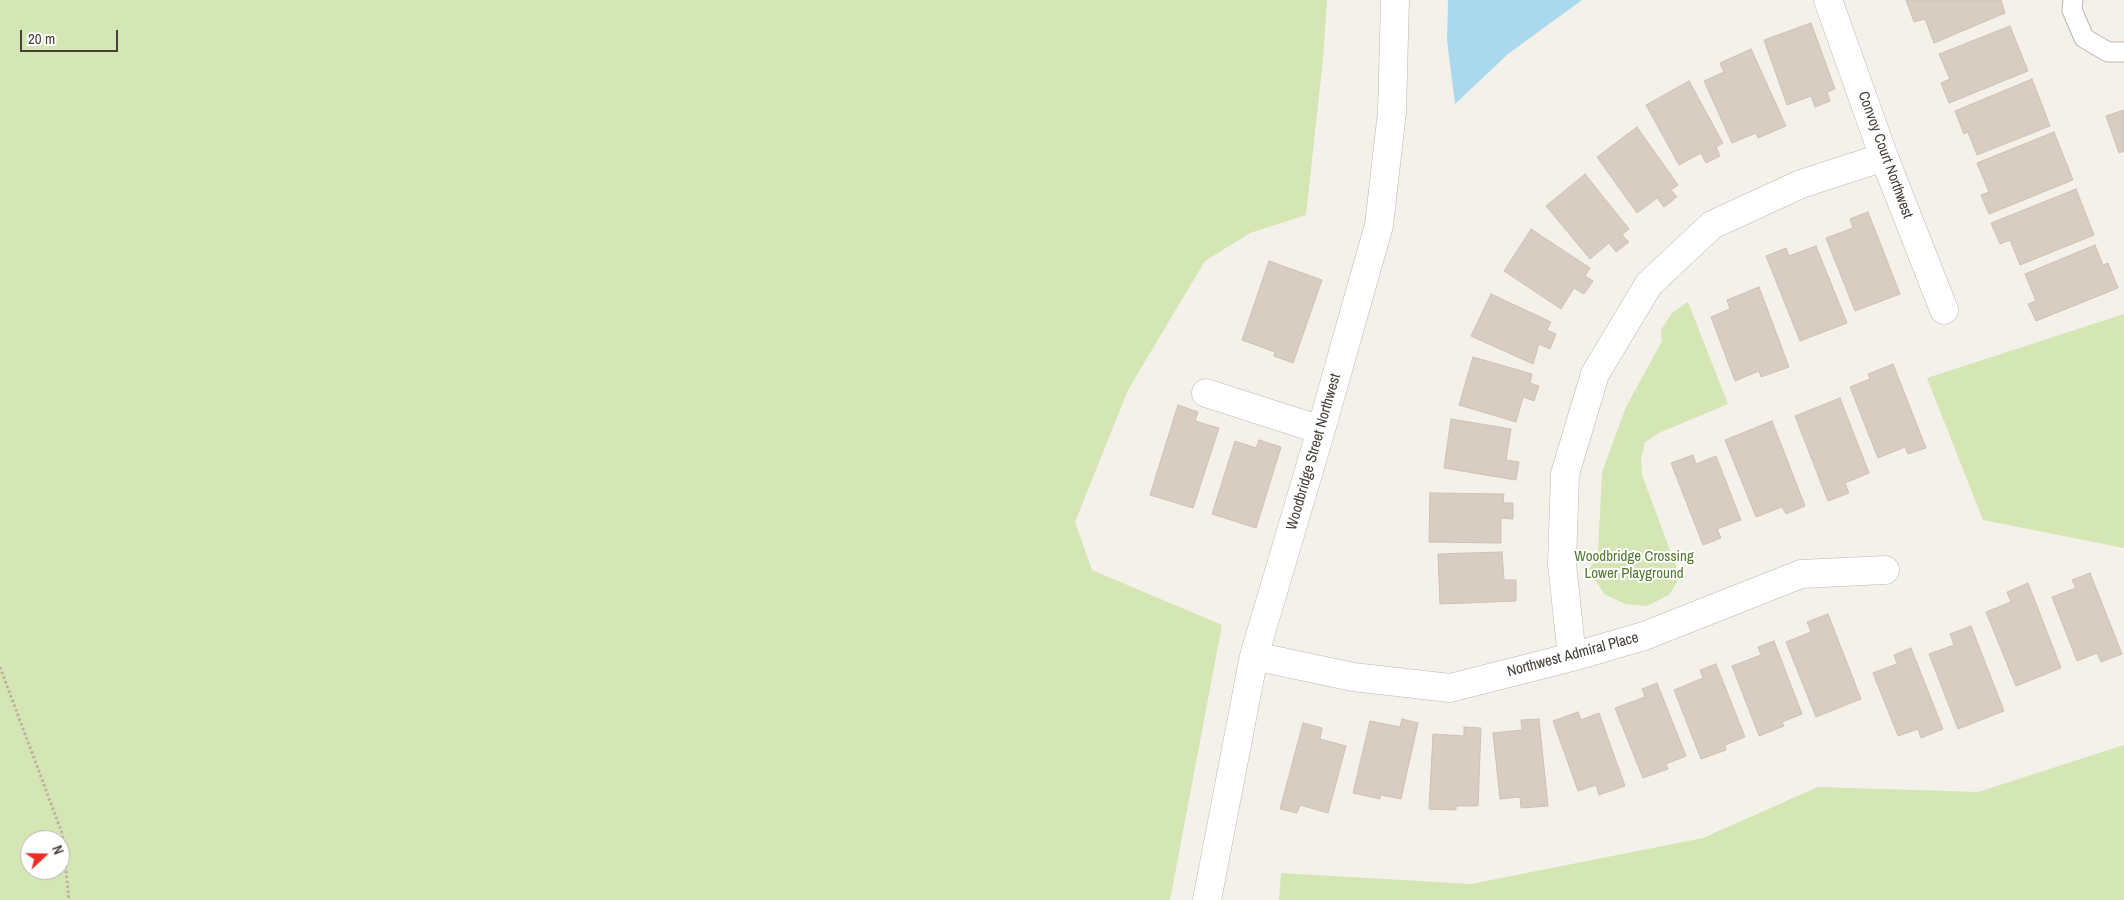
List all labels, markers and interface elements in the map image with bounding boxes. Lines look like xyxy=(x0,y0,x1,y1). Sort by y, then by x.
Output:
scale bar xyxy=(22,20,120,52)
text: 20 m xyxy=(28,28,55,49)
street label: Convoy Court Northwest xyxy=(1854,89,1916,221)
street label: Woodbridge Street Northwest xyxy=(1283,372,1345,532)
park label: Woodbridge Crossing Lower Playground xyxy=(1574,548,1694,583)
street label: Northwest Admiral Place xyxy=(1505,629,1641,681)
north arrow xyxy=(20,830,70,880)
text: N xyxy=(48,843,68,857)

